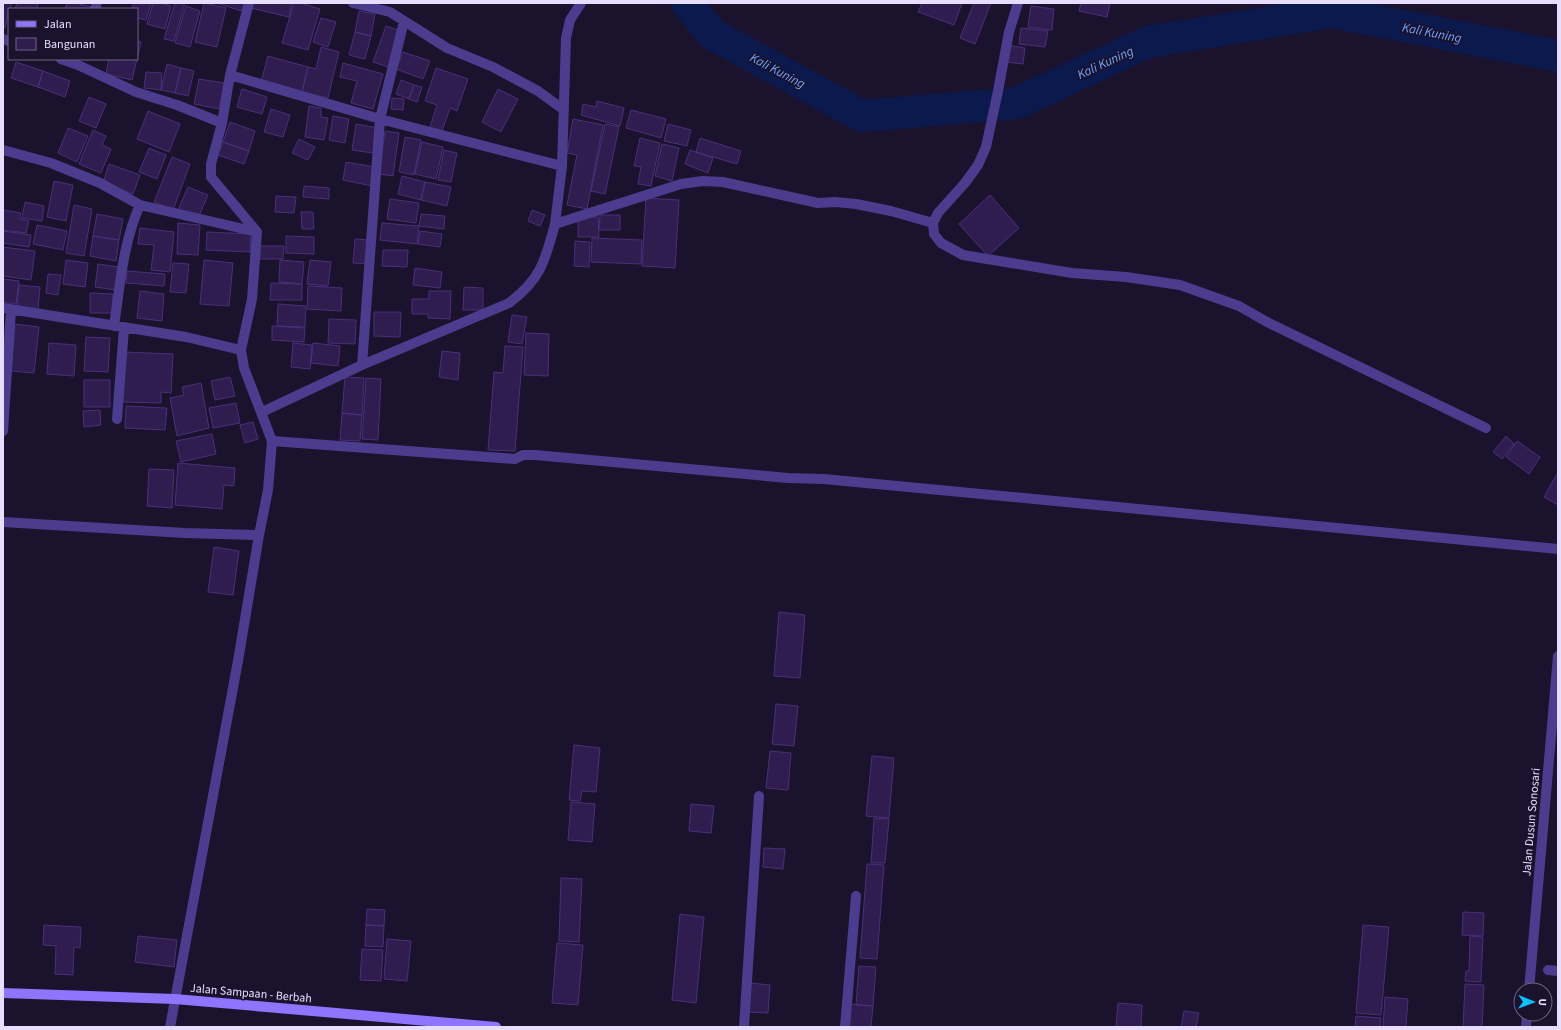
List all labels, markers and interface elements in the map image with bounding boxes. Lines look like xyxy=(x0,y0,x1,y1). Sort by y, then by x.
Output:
legend xyxy=(8,8,138,60)
text: Jalan xyxy=(44,16,71,33)
water label: Kali Kuning xyxy=(1400,18,1463,48)
text: Bangunan xyxy=(44,36,95,53)
water label: Kali Kuning xyxy=(1074,42,1137,84)
water label: Kali Kuning xyxy=(747,49,809,93)
street label: Jalan Dusun Sonosari xyxy=(1518,767,1545,877)
street label: Jalan Sampaan - Berbah xyxy=(189,980,313,1007)
north arrow xyxy=(1513,982,1553,1022)
text: U xyxy=(1535,998,1550,1006)

